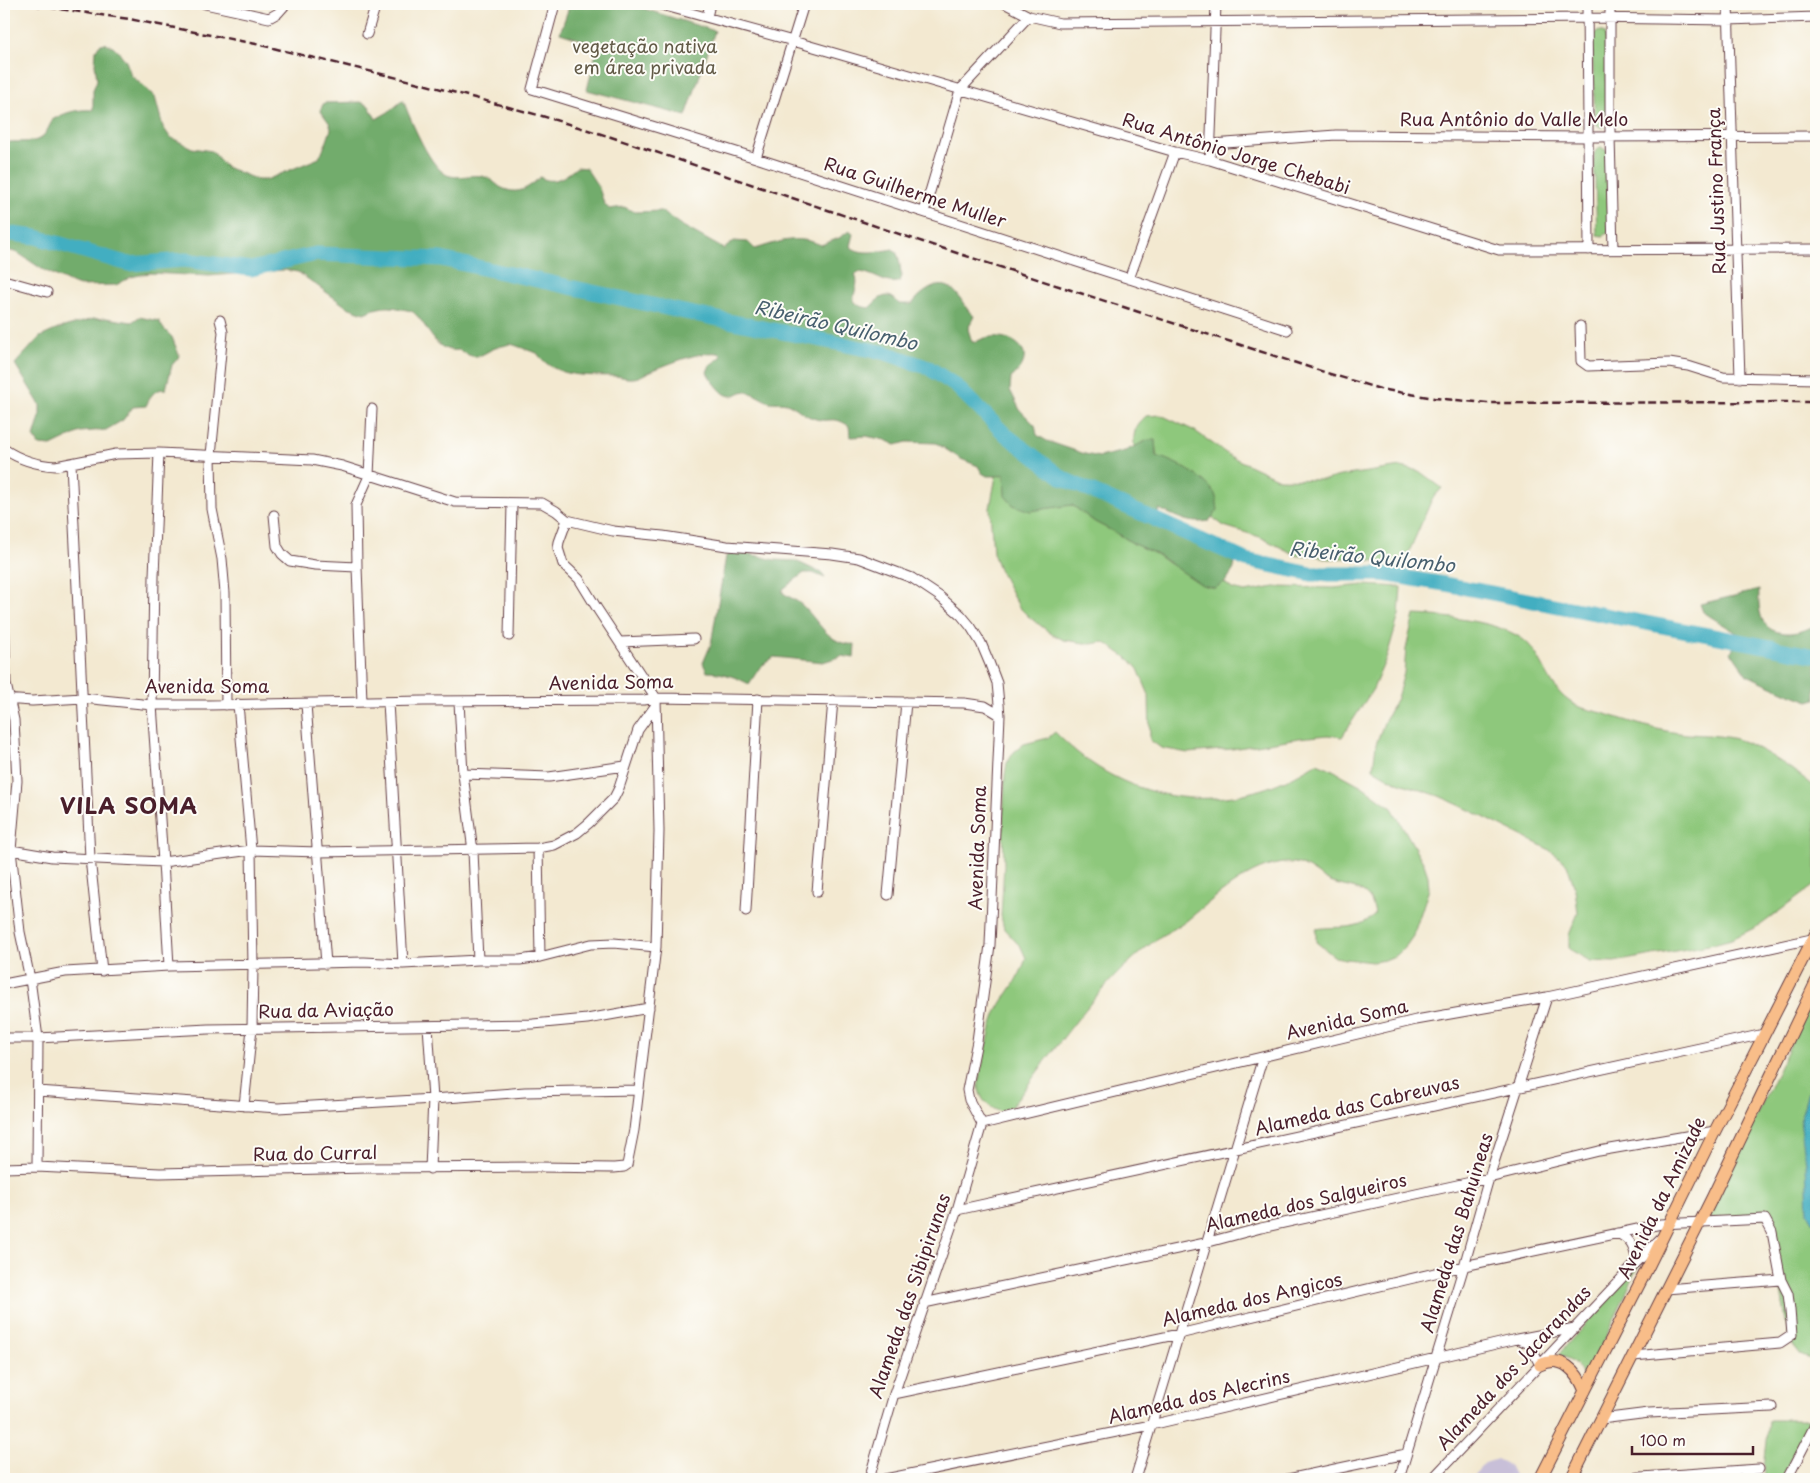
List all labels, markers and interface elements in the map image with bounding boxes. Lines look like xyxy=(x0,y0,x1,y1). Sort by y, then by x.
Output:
park label: vegetação nativa em área privada xyxy=(573,32,718,80)
street label: Rua Antônio Jorge Chebabi xyxy=(1119,105,1354,200)
street label: Rua Antônio do Valle Melo xyxy=(1400,105,1628,132)
street label: Rua Justino França xyxy=(1699,106,1732,275)
street label: Rua Guilherme Muller xyxy=(821,149,1011,234)
water label: Ribeirão Quilombo xyxy=(752,292,922,357)
water label: Ribeirão Quilombo xyxy=(1288,533,1458,579)
street label: Avenida Soma xyxy=(548,667,674,696)
street label: Avenida Soma xyxy=(145,672,270,699)
street label: Avenida Soma xyxy=(961,784,992,911)
district label: VILA SOMA xyxy=(60,788,198,821)
street label: Avenida Soma xyxy=(1283,991,1411,1046)
street label: Rua da Aviação xyxy=(258,995,394,1024)
street label: Alameda das Cabreuvas xyxy=(1251,1068,1462,1141)
street label: Avenida da Amizade xyxy=(1610,1112,1712,1283)
street label: Alameda das Bahuineas xyxy=(1412,1129,1499,1336)
street label: Rua do Curral xyxy=(253,1138,377,1167)
street label: Alameda dos Salgueiros xyxy=(1202,1165,1409,1238)
street label: Alameda das Sibipirunas xyxy=(861,1189,956,1402)
street label: Alameda dos Angicos xyxy=(1159,1265,1345,1332)
street label: Alameda dos Jacarandas xyxy=(1429,1279,1597,1455)
street label: Alameda dos Alecrins xyxy=(1105,1361,1292,1430)
scale bar xyxy=(1632,1423,1754,1455)
text: 100 m xyxy=(1640,1428,1686,1451)

